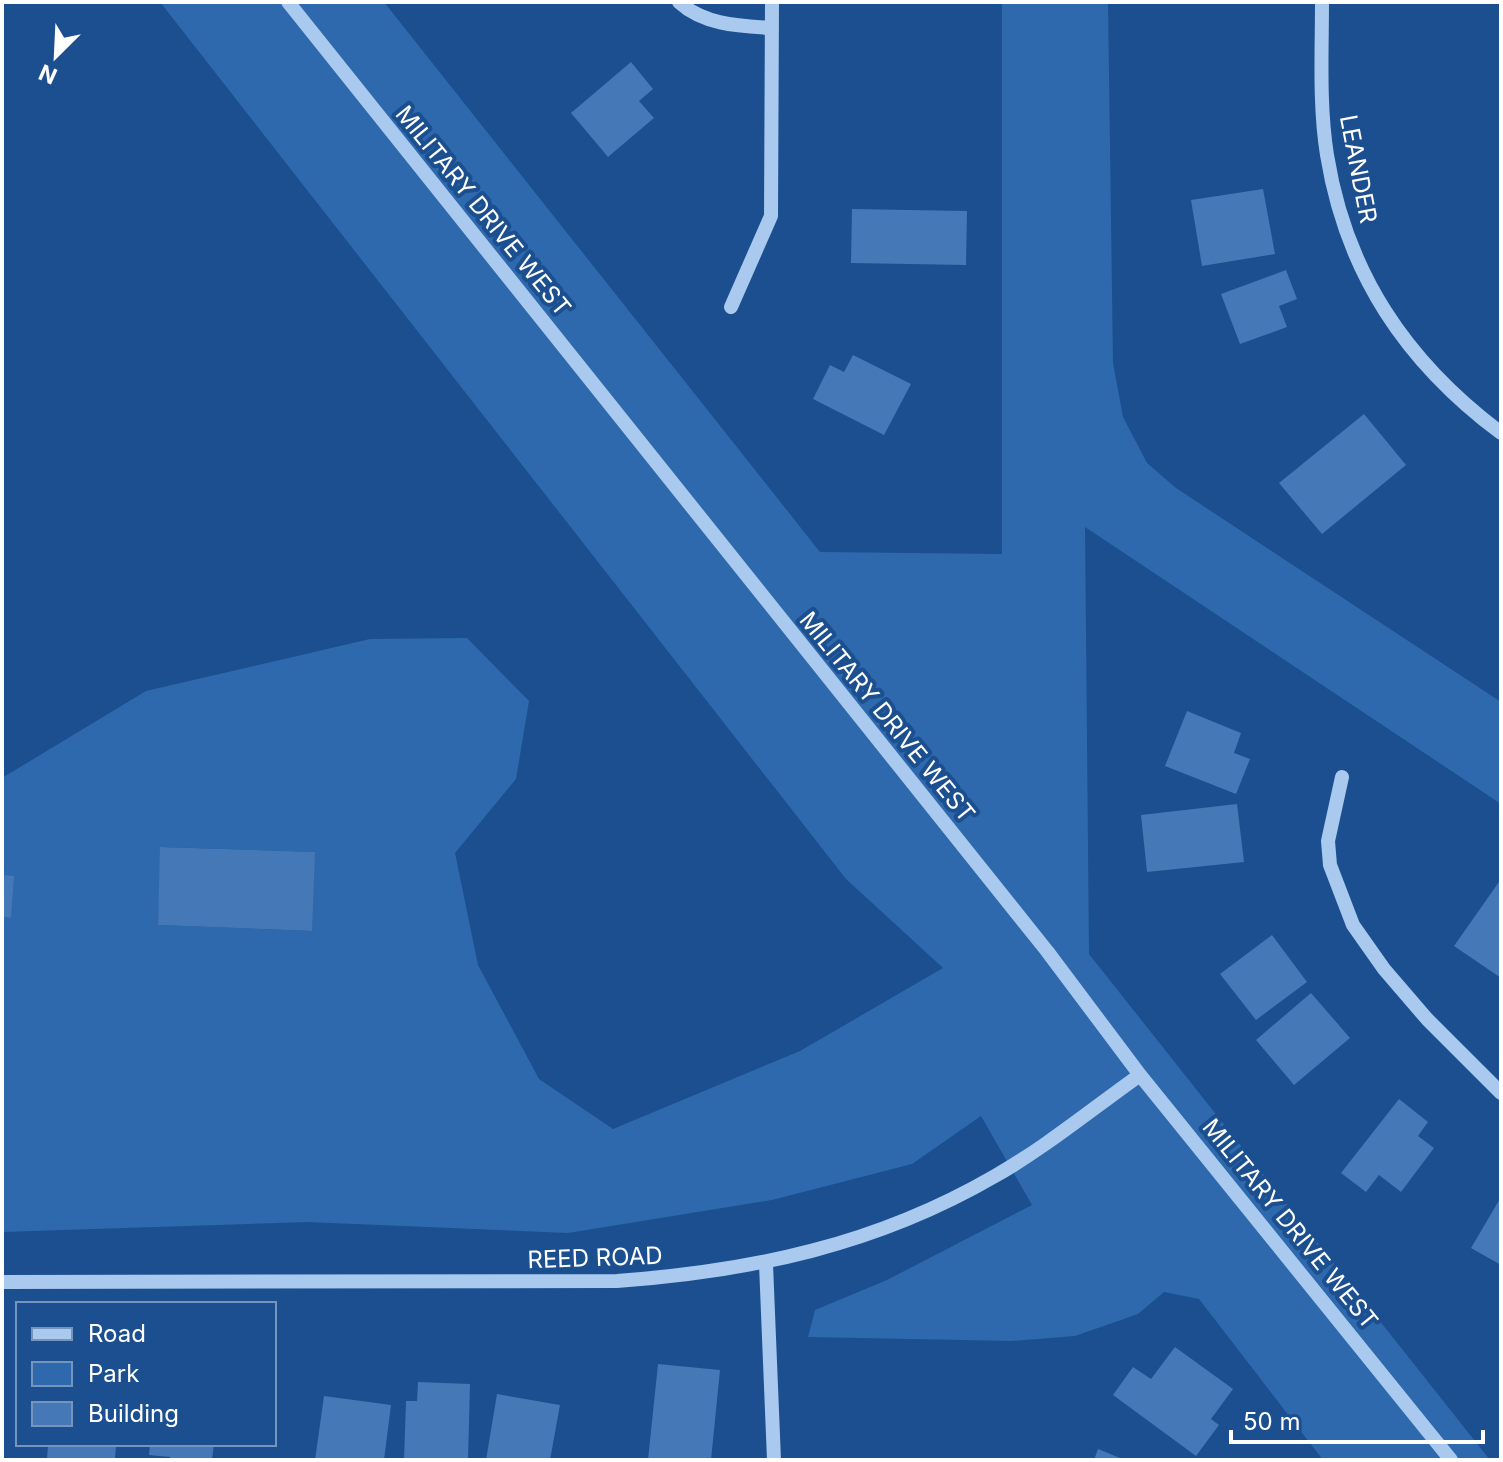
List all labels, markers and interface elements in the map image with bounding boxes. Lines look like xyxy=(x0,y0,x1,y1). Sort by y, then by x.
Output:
north arrow xyxy=(16,16,96,96)
text: N xyxy=(35,59,61,90)
street label: MILITARY DRIVE WEST xyxy=(390,100,577,322)
street label: LEANDER xyxy=(1334,112,1383,226)
street label: MILITARY DRIVE WEST xyxy=(794,606,981,828)
street label: MILITARY DRIVE WEST xyxy=(1197,1113,1384,1335)
street label: REED ROAD xyxy=(527,1241,663,1274)
legend xyxy=(16,1302,276,1446)
text: Road xyxy=(88,1319,146,1348)
text: Park xyxy=(88,1359,139,1388)
scale bar xyxy=(1231,1394,1483,1444)
text: Building xyxy=(88,1399,179,1428)
text: 50 m xyxy=(1243,1407,1301,1436)

